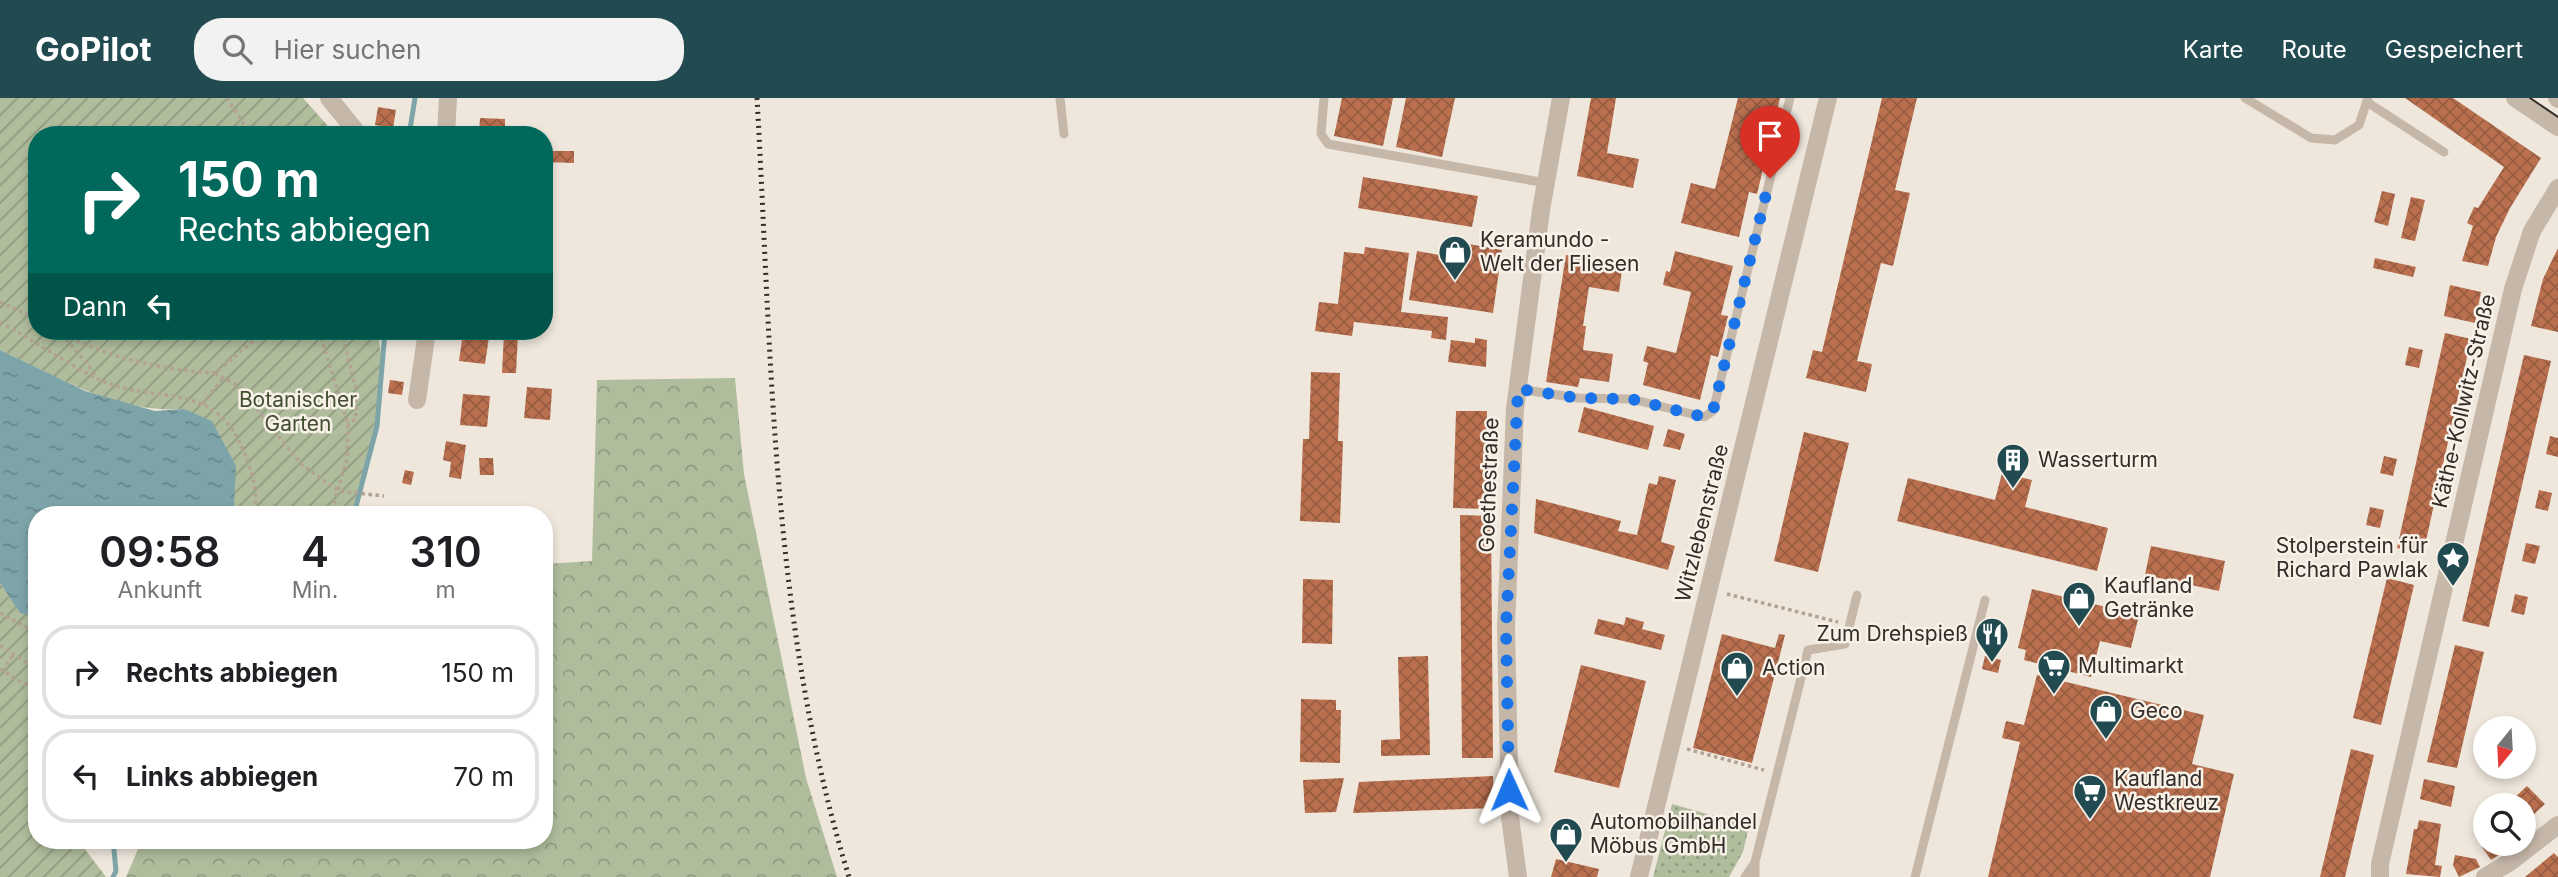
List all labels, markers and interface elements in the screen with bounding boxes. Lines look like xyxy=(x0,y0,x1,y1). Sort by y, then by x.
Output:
search box xyxy=(194,18,684,81)
text: GoPilot xyxy=(35,29,152,69)
icon: search xyxy=(218,30,256,68)
text: Hier suchen xyxy=(274,34,421,65)
text: Karte xyxy=(2183,35,2243,64)
text: Route xyxy=(2281,35,2347,64)
text: Gespeichert xyxy=(2385,35,2523,64)
pin xyxy=(1740,106,1800,178)
icon: arrive xyxy=(1751,117,1789,155)
text: 150 m xyxy=(178,150,320,209)
icon: right xyxy=(63,154,154,245)
text: Rechts abbiegen xyxy=(178,210,431,249)
place label: Keramundo - Welt der Fliesen xyxy=(1480,227,1640,276)
shop icon: Keramundo - Welt der Fliesen xyxy=(1436,233,1474,282)
icon: left xyxy=(141,287,179,325)
text: Dann xyxy=(63,291,127,322)
street label: Käthe-Kollwitz-Straße xyxy=(2427,291,2500,510)
park label: Botanischer Garten xyxy=(239,387,357,436)
street label: Goethestraße xyxy=(1474,417,1503,553)
street label: Witzlebenstraße xyxy=(1670,441,1733,604)
building icon: Wasserturm xyxy=(1994,441,2032,490)
place label: Wasserturm xyxy=(2038,447,2158,472)
text: 09:58 xyxy=(99,526,221,577)
text: 4 xyxy=(301,526,329,577)
text: 310 xyxy=(410,526,482,577)
place label: Stolperstein für Richard Pawlak xyxy=(2276,533,2428,582)
place icon: Stolperstein für Richard Pawlak xyxy=(2434,539,2472,588)
place label: Kaufland Getränke xyxy=(2104,573,2194,622)
text: Ankunft xyxy=(118,576,202,604)
text: Min. xyxy=(292,576,338,604)
text: m xyxy=(436,576,456,604)
shop icon: Kaufland Getränke xyxy=(2060,579,2098,628)
restaurant icon: Zum Drehspieß xyxy=(1973,615,2011,664)
place label: Zum Drehspieß xyxy=(1816,621,1968,646)
supermarket icon: Multimarkt xyxy=(2035,647,2073,696)
shop icon: Action xyxy=(1718,649,1756,698)
icon: right xyxy=(67,653,105,691)
place label: Multimarkt xyxy=(2078,653,2184,678)
place label: Action xyxy=(1762,655,1825,680)
text: Rechts abbiegen xyxy=(126,657,338,688)
text: 150 m xyxy=(441,657,514,688)
shop icon: Geco xyxy=(2087,692,2125,741)
place label: Geco xyxy=(2130,698,2183,723)
north arrow xyxy=(2473,716,2536,779)
map controls xyxy=(2473,716,2536,856)
position arrow xyxy=(1472,753,1546,827)
icon: left xyxy=(67,757,105,795)
text: Links abbiegen xyxy=(126,761,318,792)
text: 70 m xyxy=(453,761,514,792)
place label: Kaufland Westkreuz xyxy=(2114,766,2219,815)
supermarket icon: Kaufland Westkreuz xyxy=(2071,772,2109,821)
button: search xyxy=(2473,793,2536,856)
place label: Automobilhandel Möbus GmbH xyxy=(1590,809,1757,858)
shop icon: Automobilhandel Möbus GmbH xyxy=(1547,815,1585,864)

